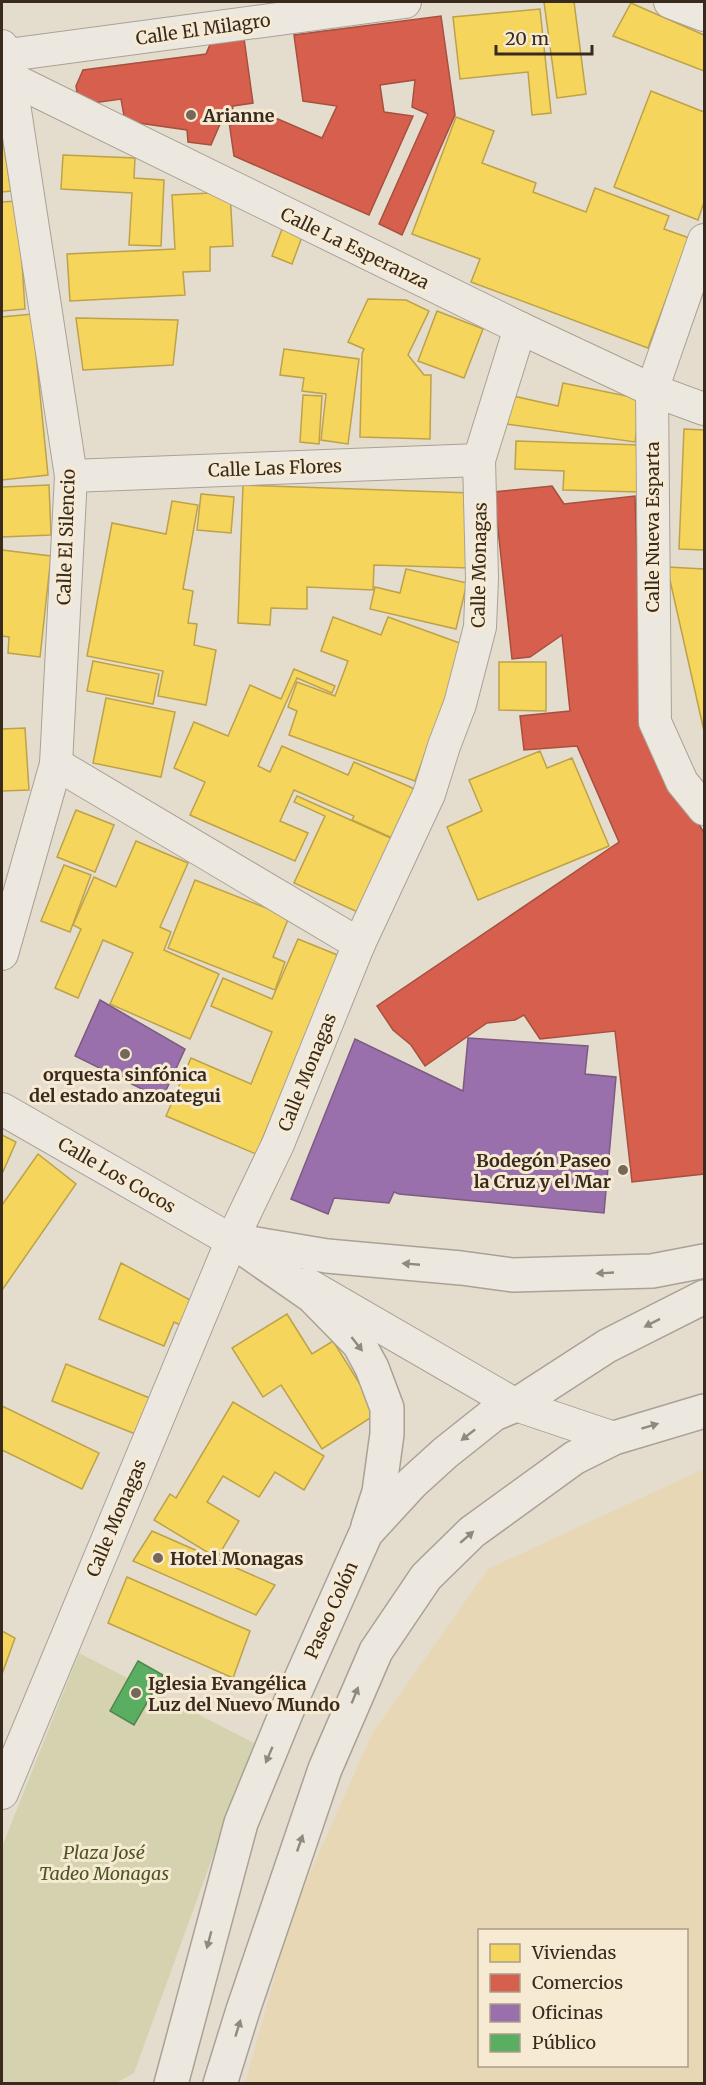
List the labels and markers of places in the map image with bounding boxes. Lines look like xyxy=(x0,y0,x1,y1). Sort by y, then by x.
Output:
place label: Arianne xyxy=(202,104,275,127)
marker: Arianne xyxy=(184,108,198,122)
marker: orquesta sinfónica del estado anzoategui xyxy=(118,1047,132,1061)
place label: orquesta sinfónica del estado anzoategui xyxy=(29,1063,221,1107)
place label: Bodegón Paseo la Cruz y el Mar xyxy=(474,1149,611,1193)
marker: Bodegón Paseo la Cruz y el Mar xyxy=(616,1163,630,1177)
place label: Hotel Monagas xyxy=(170,1547,304,1570)
marker: Hotel Monagas xyxy=(151,1551,165,1565)
place label: Iglesia Evangélica Luz del Nuevo Mundo xyxy=(148,1672,340,1716)
marker: Iglesia Evangélica Luz del Nuevo Mundo xyxy=(129,1686,143,1700)

